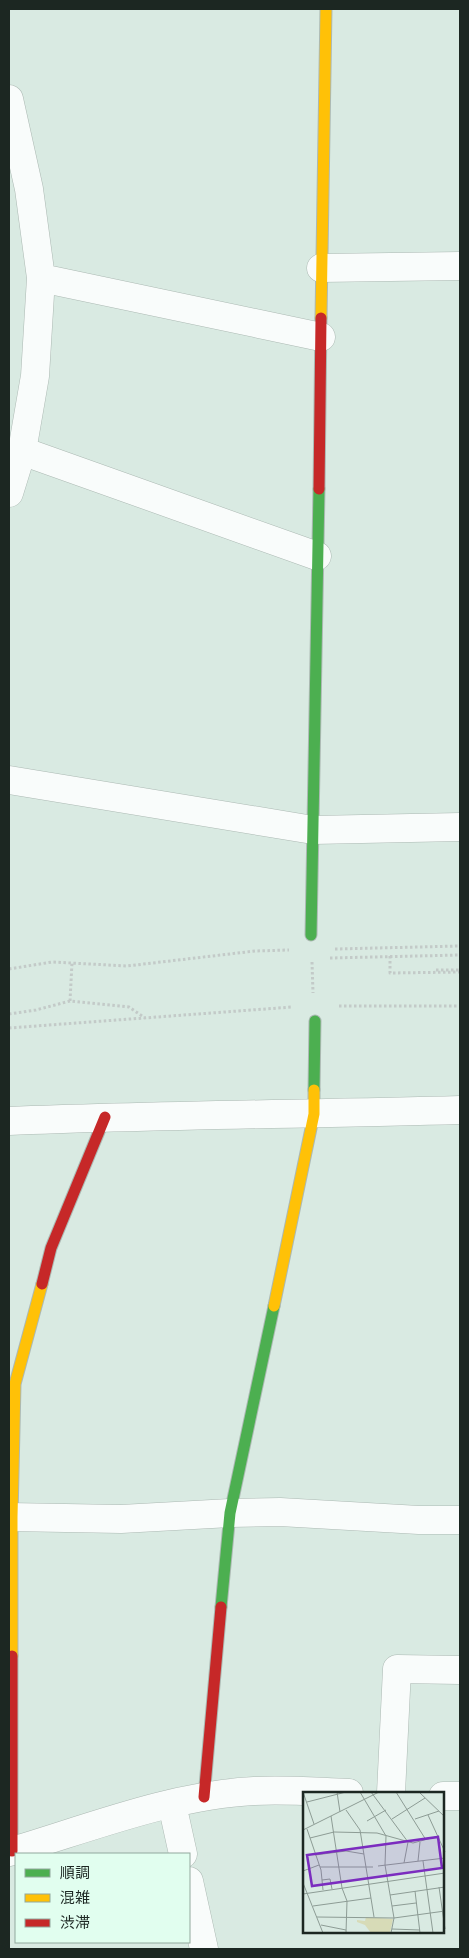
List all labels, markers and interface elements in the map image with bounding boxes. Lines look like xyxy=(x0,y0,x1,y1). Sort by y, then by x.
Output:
inset map xyxy=(303,1792,444,1933)
legend xyxy=(15,1853,190,1943)
text: 順調 xyxy=(60,1864,90,1882)
text: 混雑 xyxy=(60,1889,90,1907)
text: 渋滞 xyxy=(60,1914,90,1932)

